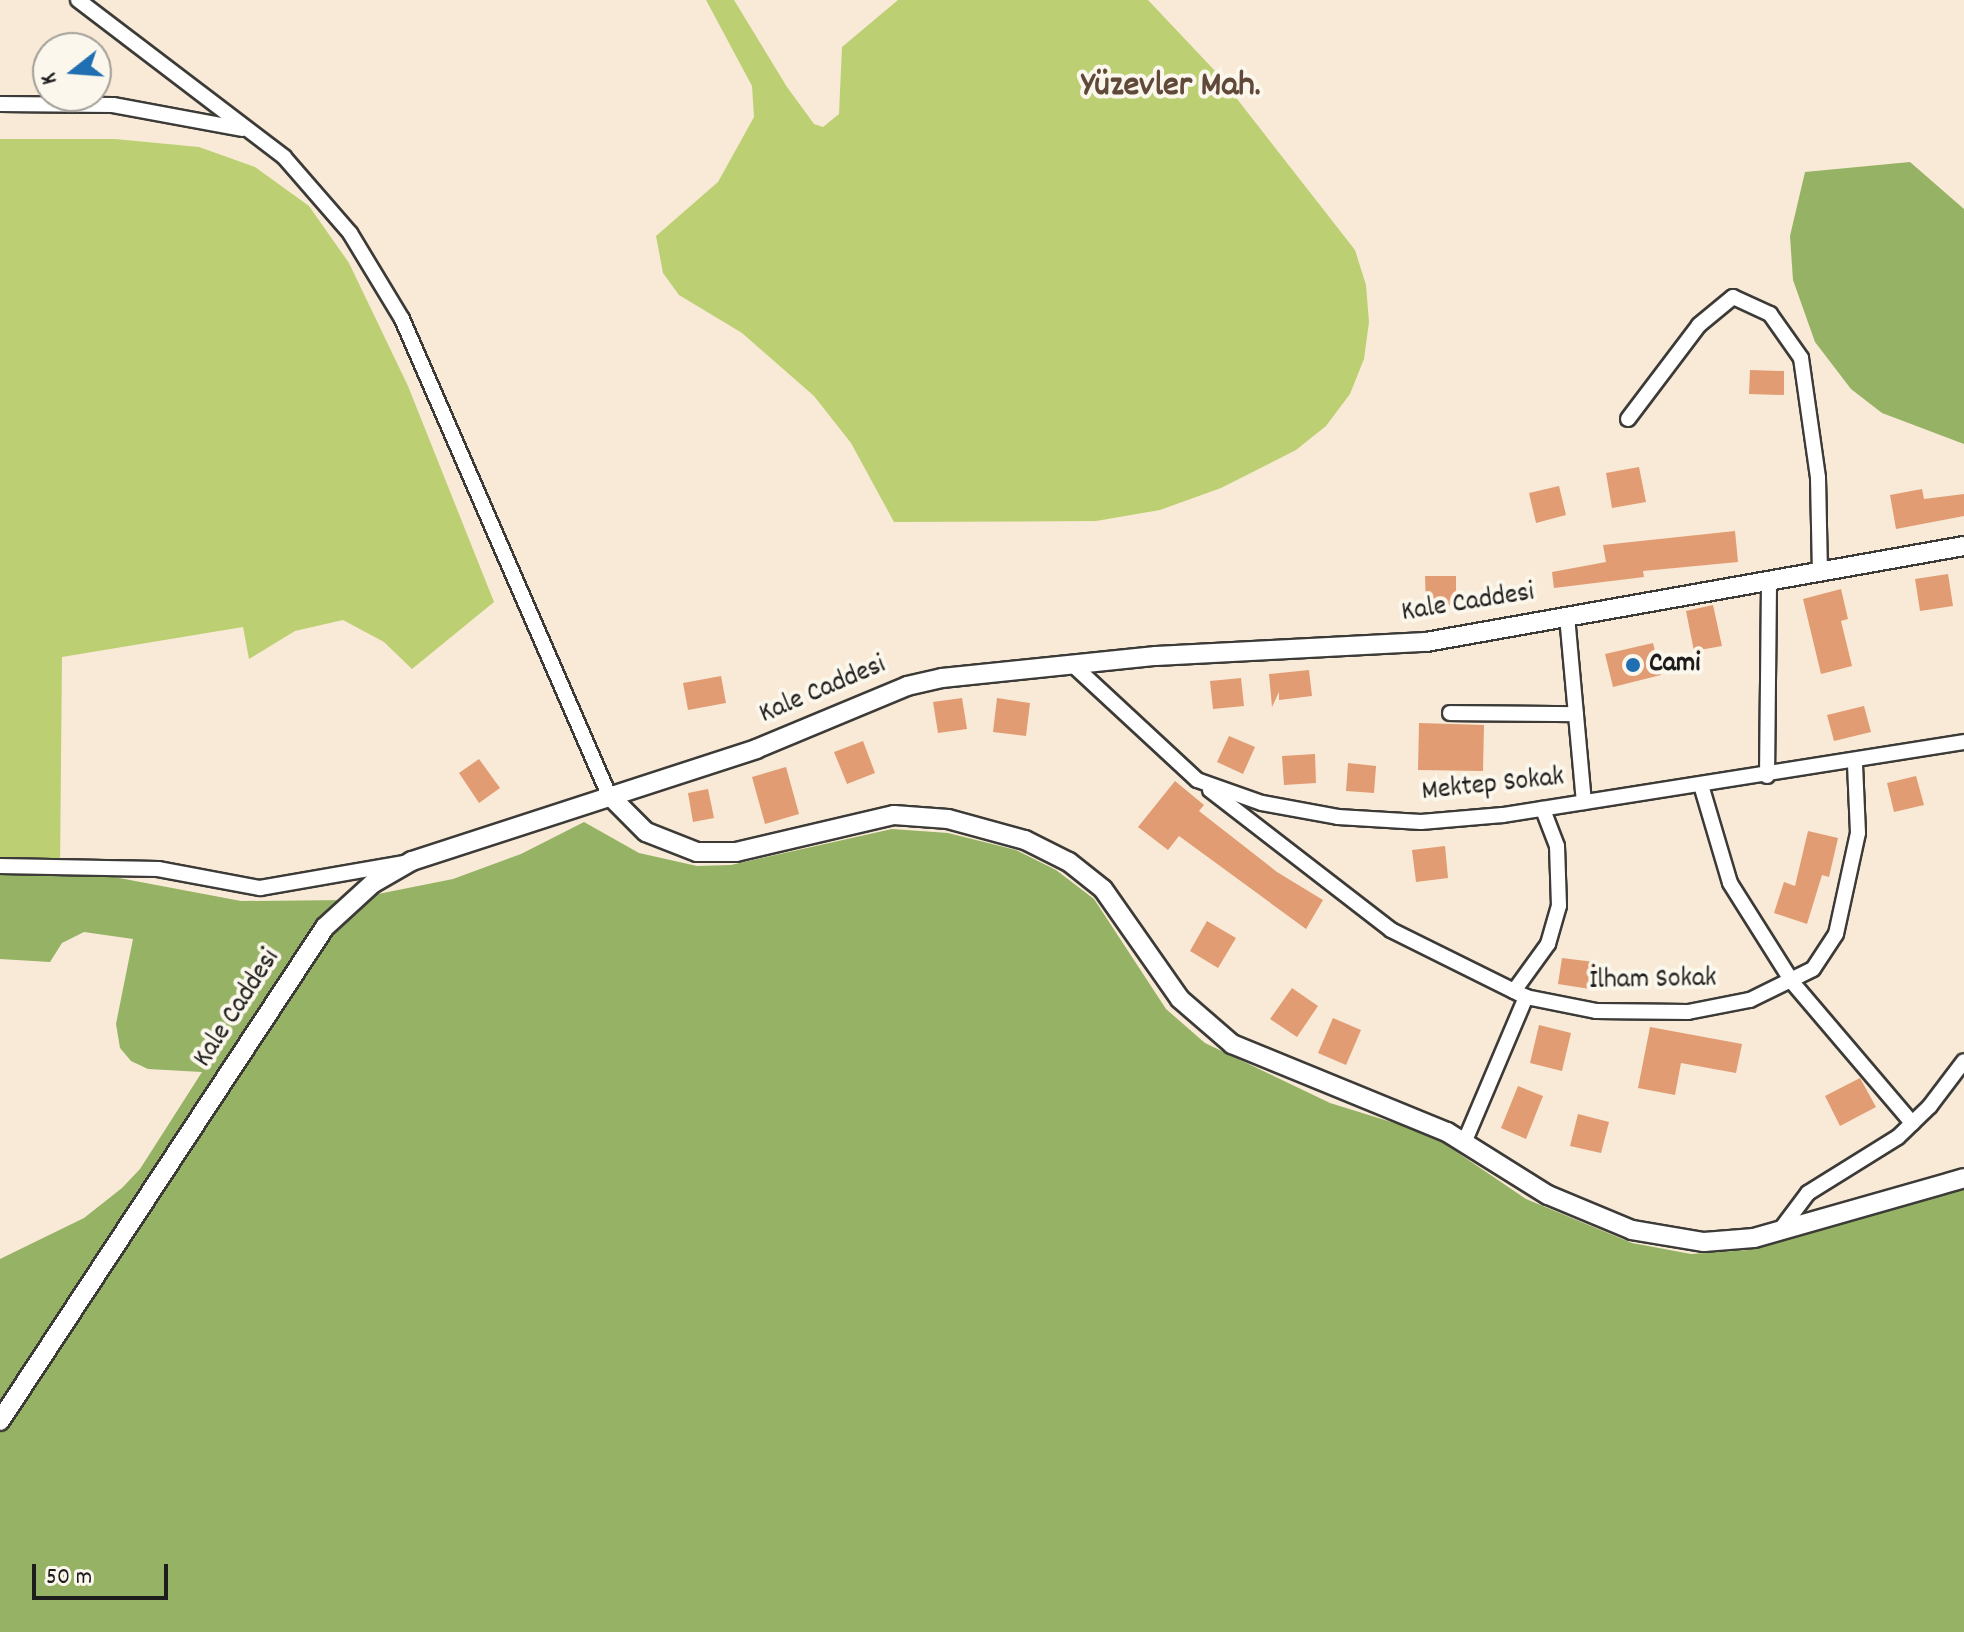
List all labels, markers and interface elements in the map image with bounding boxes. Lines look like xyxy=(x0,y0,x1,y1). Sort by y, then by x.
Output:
north arrow xyxy=(32,32,112,112)
district label: Yüzevler Mah. xyxy=(1081,66,1261,110)
text: K xyxy=(34,69,67,88)
street label: Kale Caddesi xyxy=(1399,577,1537,631)
place label: Cami xyxy=(1649,648,1700,682)
street label: Kale Caddesi xyxy=(755,649,891,733)
marker: Cami xyxy=(1624,656,1642,674)
street label: Mektep Sokak xyxy=(1420,762,1566,810)
street label: Kale Caddesi xyxy=(187,944,289,1074)
street label: İlham Sokak xyxy=(1589,963,1717,999)
scale bar xyxy=(36,1548,172,1598)
text: 50 m xyxy=(46,1561,92,1595)

